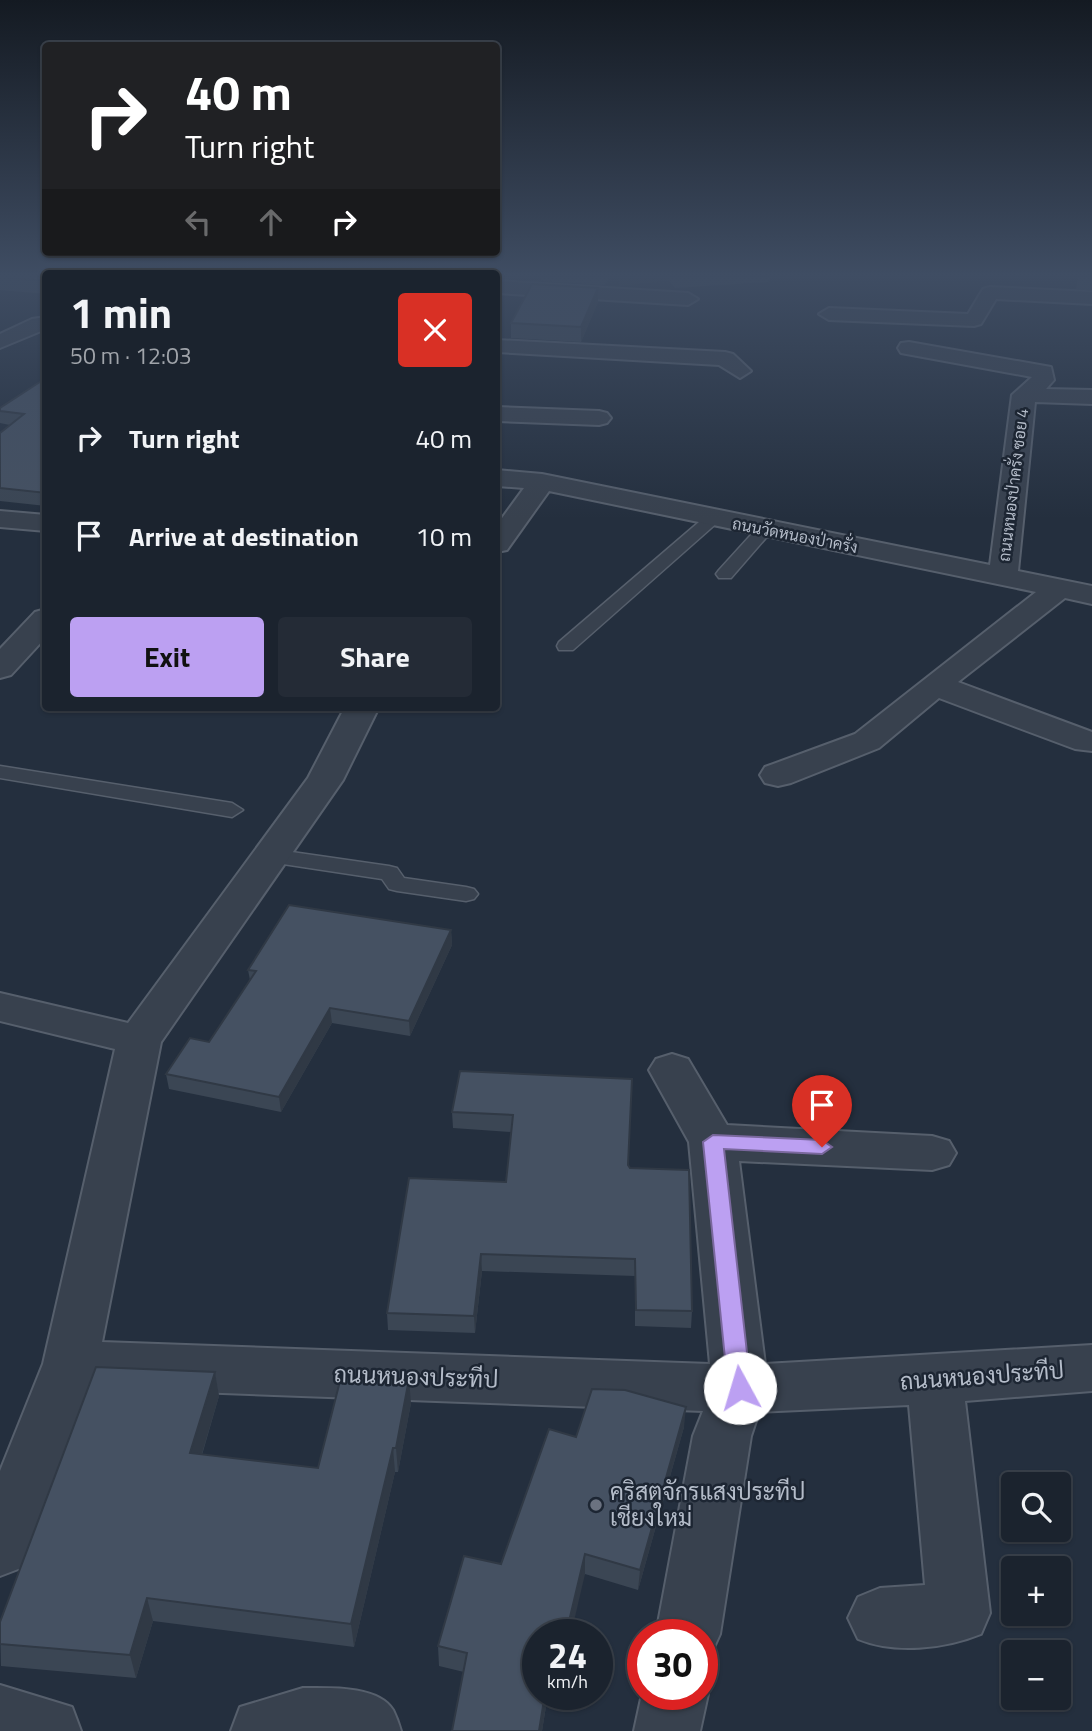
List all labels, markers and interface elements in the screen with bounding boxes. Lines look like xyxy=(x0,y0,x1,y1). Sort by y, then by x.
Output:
text: 40 m xyxy=(185,54,292,129)
icon: right xyxy=(70,70,161,161)
text: Turn right xyxy=(185,122,314,170)
icon: left xyxy=(179,203,217,241)
icon: ahead xyxy=(252,203,290,241)
icon: right xyxy=(325,203,363,241)
text: 1 min xyxy=(70,280,172,344)
button: close xyxy=(398,293,472,367)
text: 50 m · 12:03 xyxy=(70,338,192,373)
street label: ถนนหนองป่าครั่ง ซอย 4 xyxy=(990,407,1034,563)
icon: right xyxy=(70,419,108,457)
text: Turn right xyxy=(129,419,240,458)
text: 40 m xyxy=(415,419,472,458)
street label: ถนนวัดหนองป่าครั่ง xyxy=(730,510,860,559)
icon: arrive xyxy=(70,517,108,555)
text: Arrive at destination xyxy=(129,517,359,556)
text: 10 m xyxy=(415,517,472,556)
button: Exit xyxy=(70,617,264,697)
button: Share xyxy=(278,617,472,697)
pin xyxy=(792,1075,852,1147)
icon: arrive xyxy=(803,1086,841,1124)
position arrow xyxy=(703,1351,777,1425)
street label: ถนนหนองประทีป xyxy=(899,1352,1065,1399)
street label: ถนนหนองประทีป xyxy=(333,1356,499,1397)
map controls xyxy=(1001,1472,1071,1710)
button: search xyxy=(1001,1472,1071,1542)
place label: คริสตจักรแสงประทีป เชียงใหม่ xyxy=(610,1474,805,1535)
marker: คริสตจักรแสงประทีป เชียงใหม่ xyxy=(588,1497,604,1513)
button: + xyxy=(1001,1556,1071,1626)
speed limit sign: 30 xyxy=(627,1619,718,1710)
text: 24 xyxy=(548,1628,587,1682)
button: − xyxy=(1001,1640,1071,1710)
text: km/h xyxy=(547,1668,588,1695)

